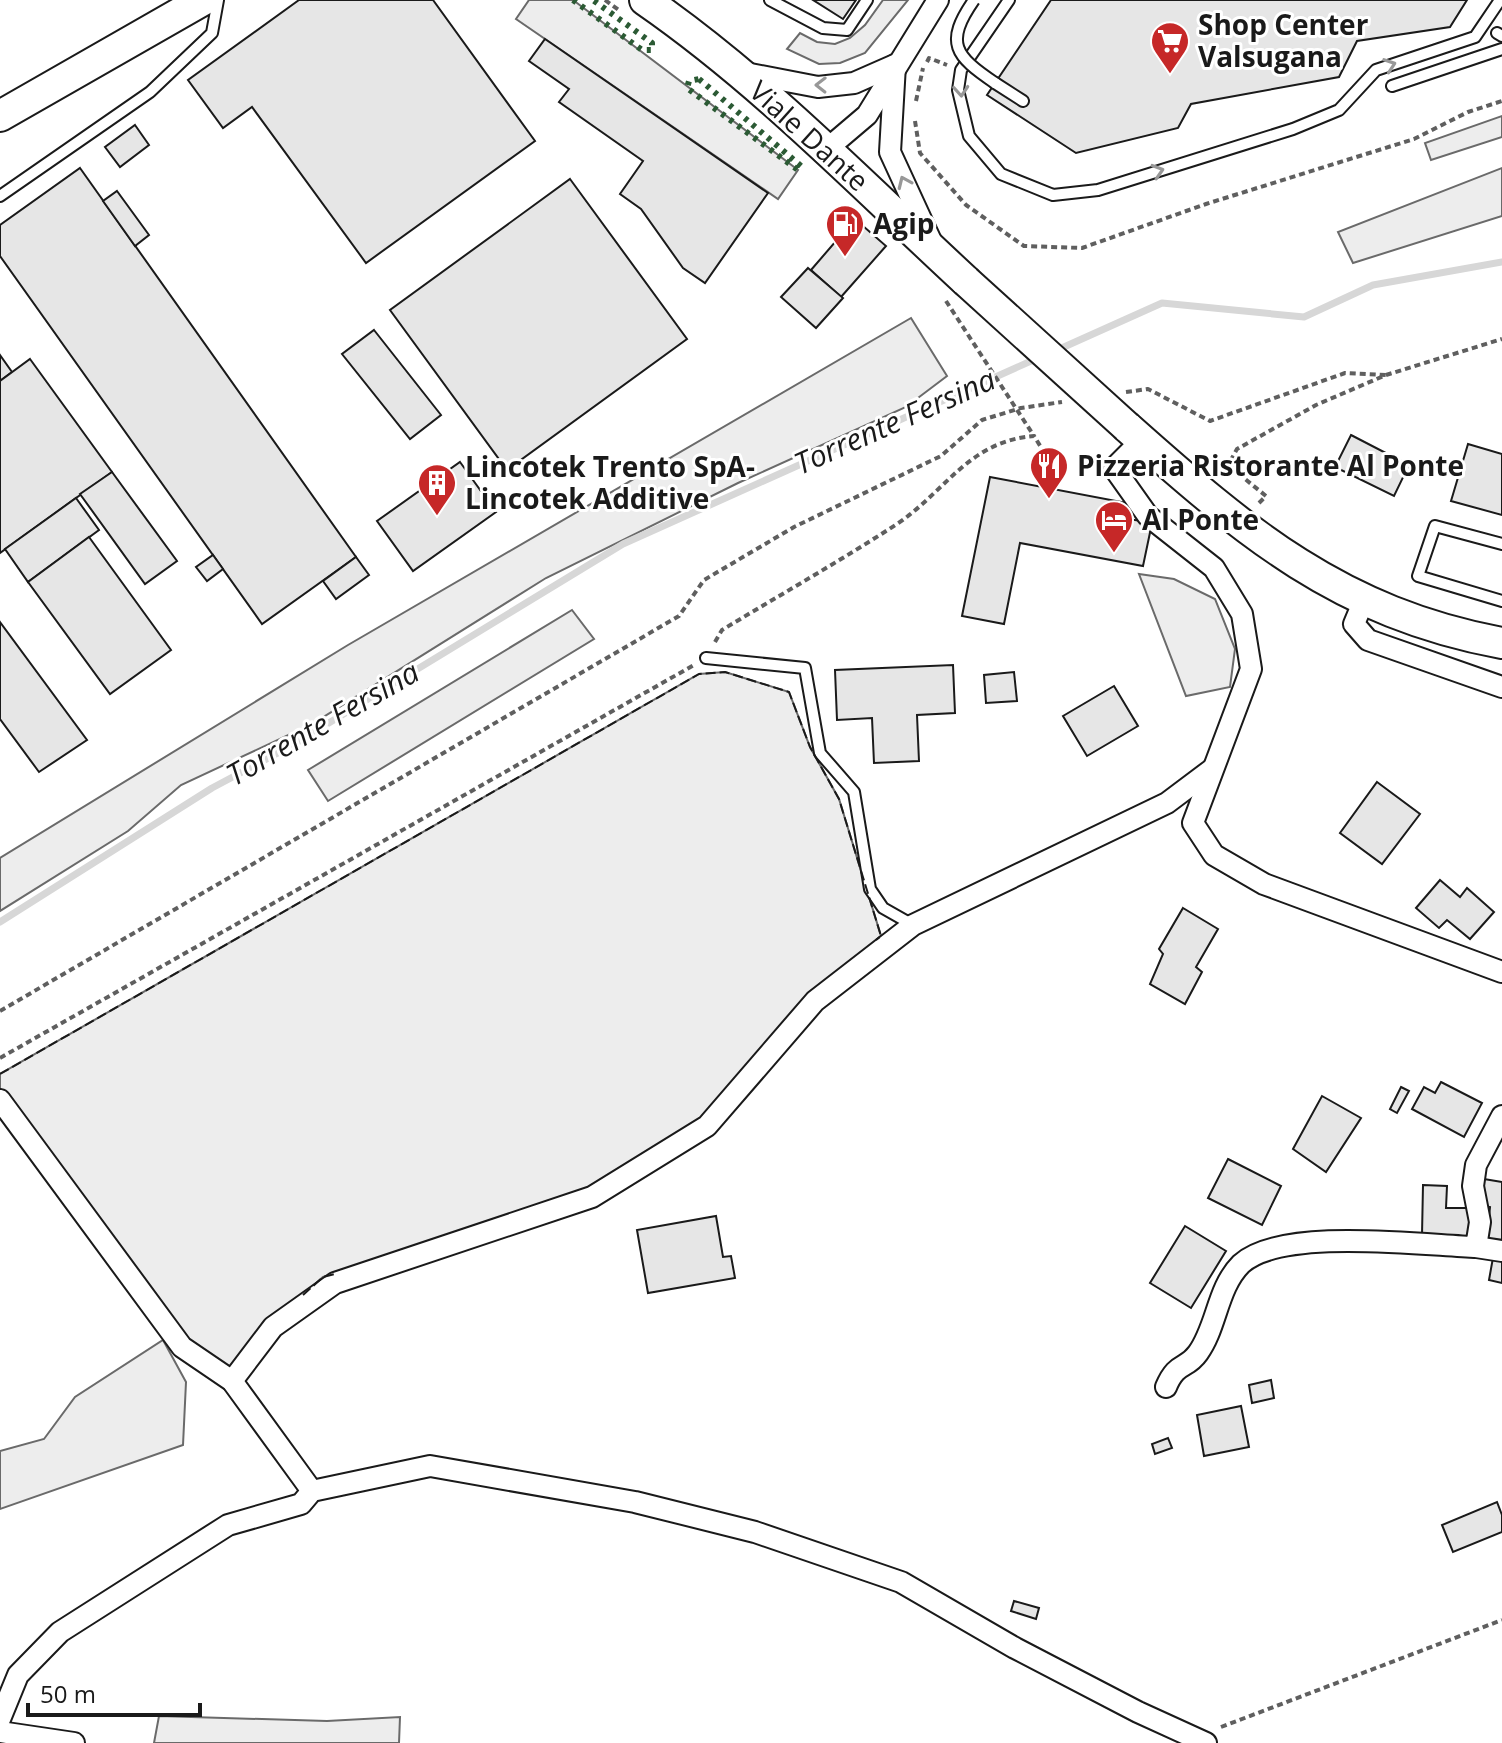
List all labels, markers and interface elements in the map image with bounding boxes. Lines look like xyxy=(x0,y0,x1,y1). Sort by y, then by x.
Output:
place label: Shop Center Valsugana xyxy=(1198,5,1369,75)
supermarket icon: Shop Center Valsugana xyxy=(1149,20,1191,75)
one-way arrow xyxy=(1382,59,1396,75)
street label: Viale Dante xyxy=(742,72,877,199)
one-way arrow xyxy=(814,76,827,93)
one-way arrow xyxy=(952,84,969,97)
one-way arrow xyxy=(1151,164,1164,180)
one-way arrow xyxy=(898,176,914,191)
fuel station icon: Agip xyxy=(824,203,866,258)
place label: Agip xyxy=(873,204,934,242)
water label: Torrente Fersina xyxy=(787,358,1002,483)
restaurant icon: Pizzeria Ristorante Al Ponte xyxy=(1028,445,1070,500)
place label: Pizzeria Ristorante Al Ponte xyxy=(1077,446,1464,484)
place label: Lincotek Trento SpA- Lincotek Additive xyxy=(465,447,755,517)
building icon: Lincotek Trento SpA- Lincotek Additive xyxy=(416,462,458,517)
hotel icon: Al Ponte xyxy=(1093,499,1135,554)
place label: Al Ponte xyxy=(1142,500,1259,538)
water label: Torrente Fersina xyxy=(218,651,426,795)
scale bar xyxy=(28,1667,200,1717)
text: 50 m xyxy=(40,1677,96,1710)

